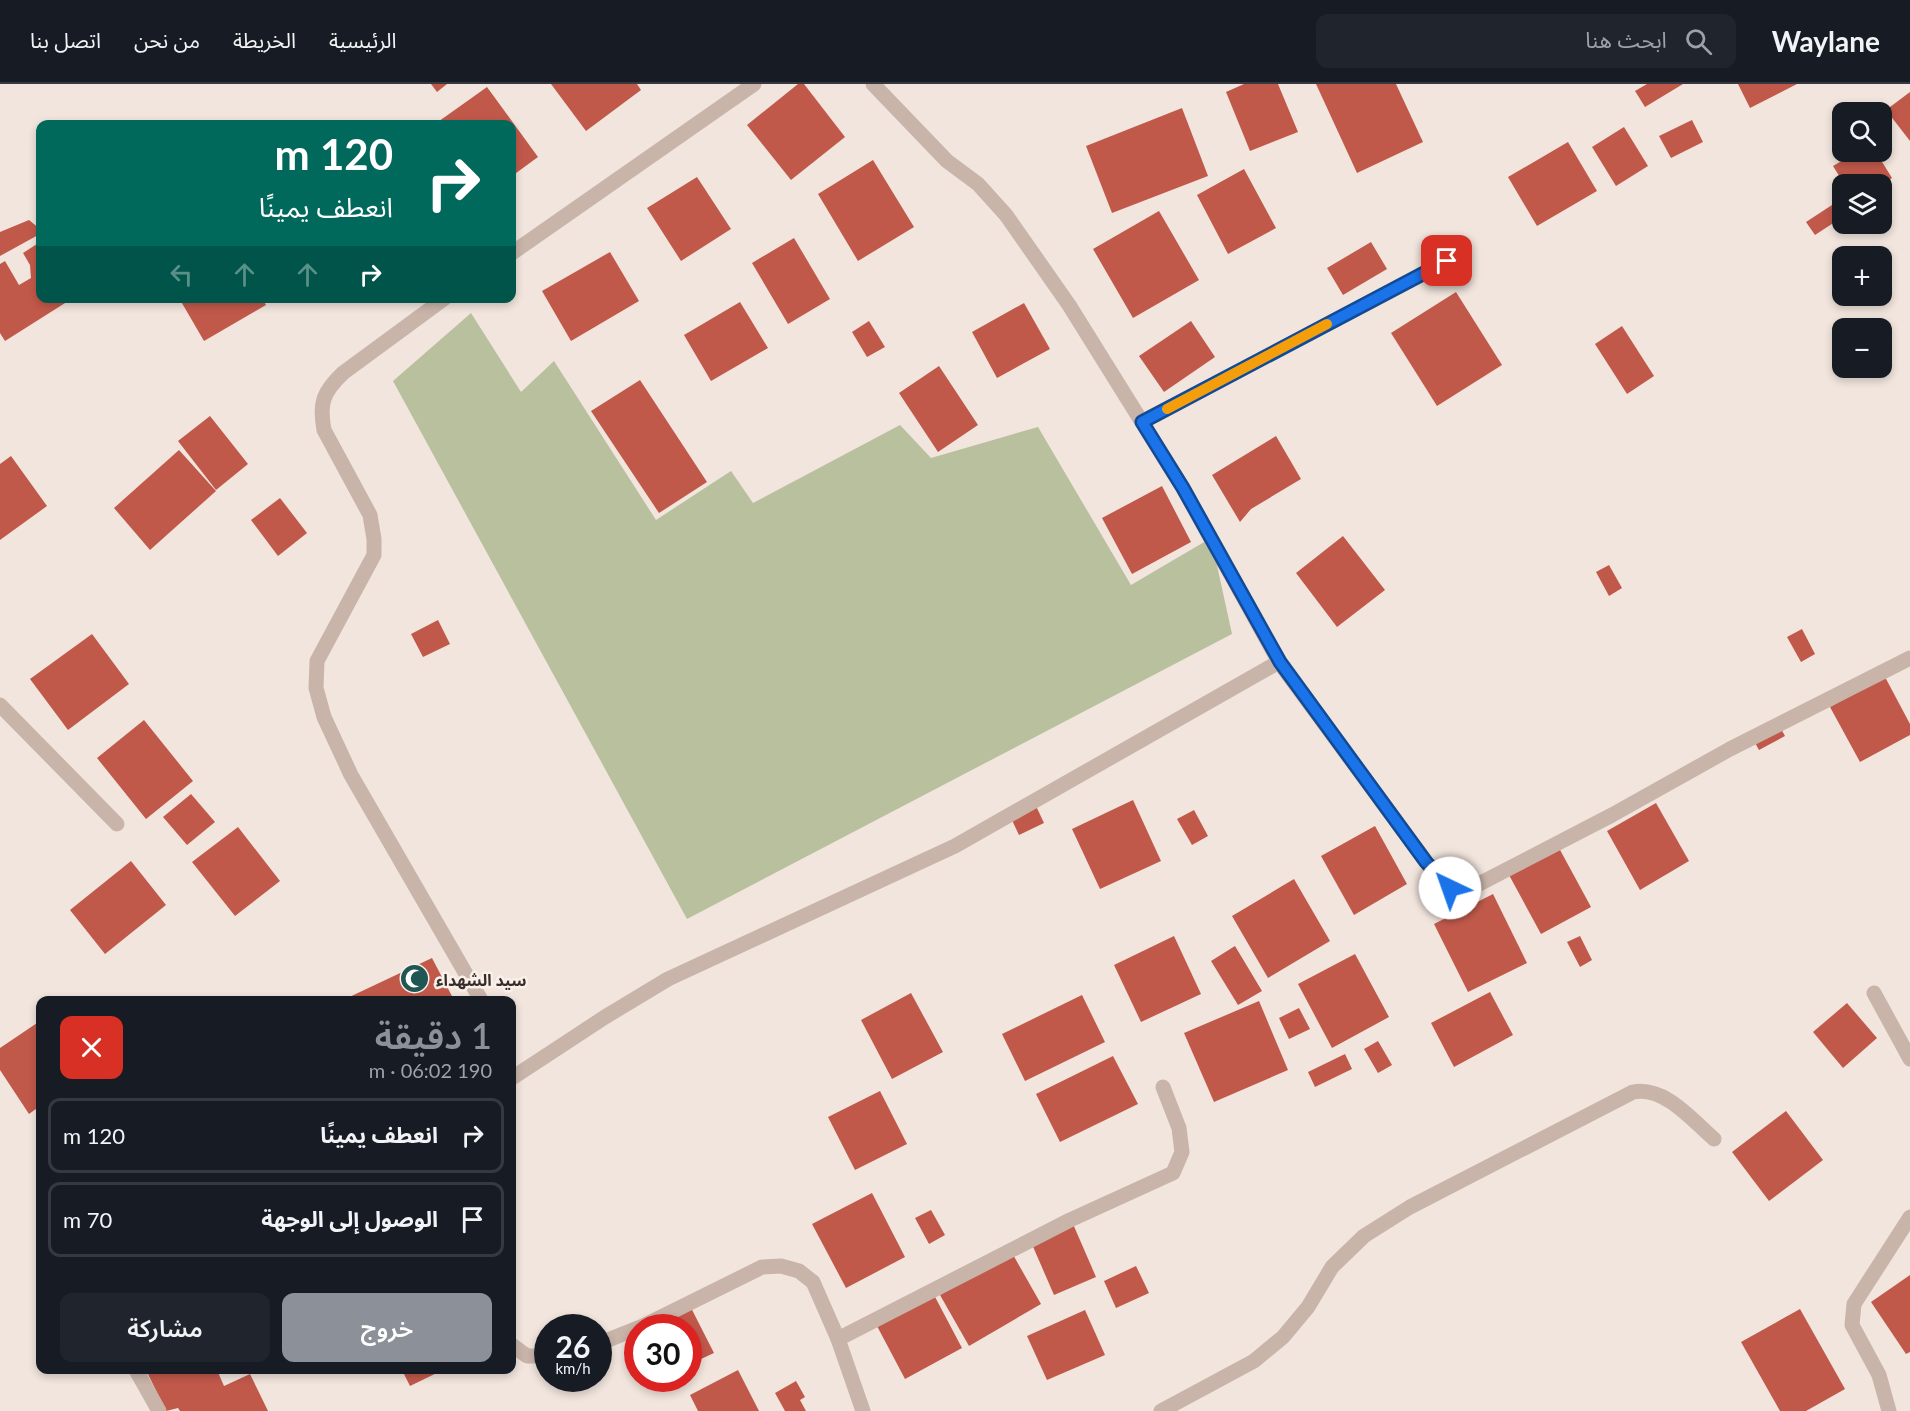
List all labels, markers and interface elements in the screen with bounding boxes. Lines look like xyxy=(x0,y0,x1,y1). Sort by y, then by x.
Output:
search box xyxy=(1316,14,1736,68)
text: Waylane xyxy=(1772,24,1880,58)
icon: search xyxy=(1682,25,1715,58)
text: ابحث هنا xyxy=(1585,26,1667,53)
text: اتصل بنا xyxy=(30,27,101,52)
text: من نحن xyxy=(134,27,200,52)
text: الخريطة xyxy=(233,27,296,52)
text: الرئيسية xyxy=(329,27,396,52)
map controls xyxy=(1832,102,1892,378)
button: search xyxy=(1832,102,1892,162)
text: 120 m xyxy=(275,129,393,179)
icon: right xyxy=(414,144,492,222)
button: layers xyxy=(1832,174,1892,234)
text: انعطف يمينًا xyxy=(259,190,393,223)
pin xyxy=(1421,235,1472,286)
icon: arrive xyxy=(1430,244,1463,277)
button: + xyxy=(1832,246,1892,306)
icon: left xyxy=(165,258,198,291)
icon: ahead xyxy=(228,258,261,291)
icon: ahead xyxy=(291,258,324,291)
icon: right xyxy=(354,258,387,291)
button: − xyxy=(1832,318,1892,378)
position arrow xyxy=(1418,856,1482,920)
mosque icon: سيد الشهداء xyxy=(399,963,431,995)
place label: سيد الشهداء xyxy=(436,970,526,990)
text: 1 دقيقة xyxy=(375,1013,492,1057)
button: close xyxy=(60,1016,123,1079)
text: 190 m · 06:02 xyxy=(369,1058,492,1082)
icon: right xyxy=(456,1119,489,1152)
text: انعطف يمينًا xyxy=(320,1121,438,1148)
text: 120 m xyxy=(63,1122,125,1149)
icon: arrive xyxy=(456,1203,489,1236)
text: الوصول إلى الوجهة xyxy=(261,1205,438,1232)
text: 70 m xyxy=(63,1206,112,1233)
button: مشاركة xyxy=(60,1293,270,1362)
button: خروج xyxy=(282,1293,492,1362)
speed limit sign: 30 xyxy=(624,1314,702,1392)
text: 26 xyxy=(556,1328,590,1364)
text: km/h xyxy=(555,1359,591,1377)

